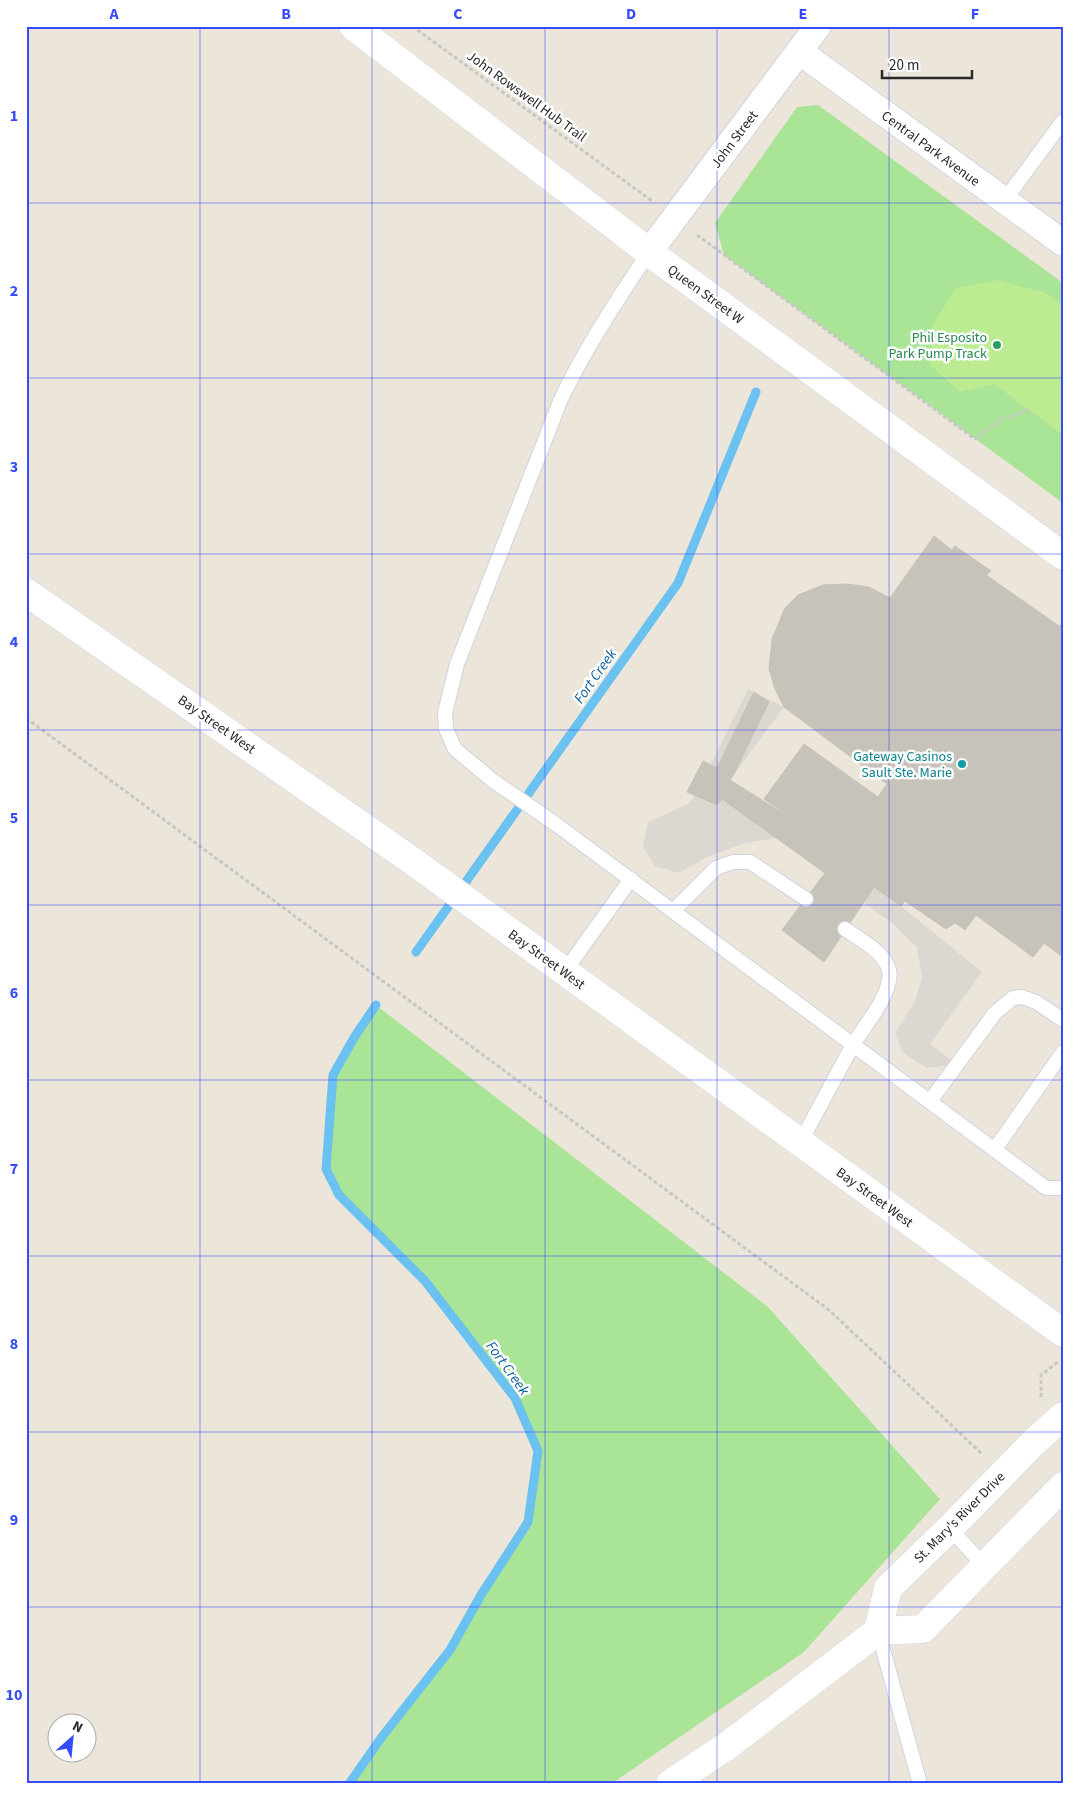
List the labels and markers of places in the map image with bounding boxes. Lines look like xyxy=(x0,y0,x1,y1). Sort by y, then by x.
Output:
place label: Phil Esposito Park Pump Track xyxy=(889,328,987,364)
marker: Phil Esposito Park Pump Track xyxy=(991,339,1003,351)
place label: Gateway Casinos Sault Ste. Marie xyxy=(853,747,952,783)
marker: Gateway Casinos Sault Ste. Marie xyxy=(956,758,968,770)

